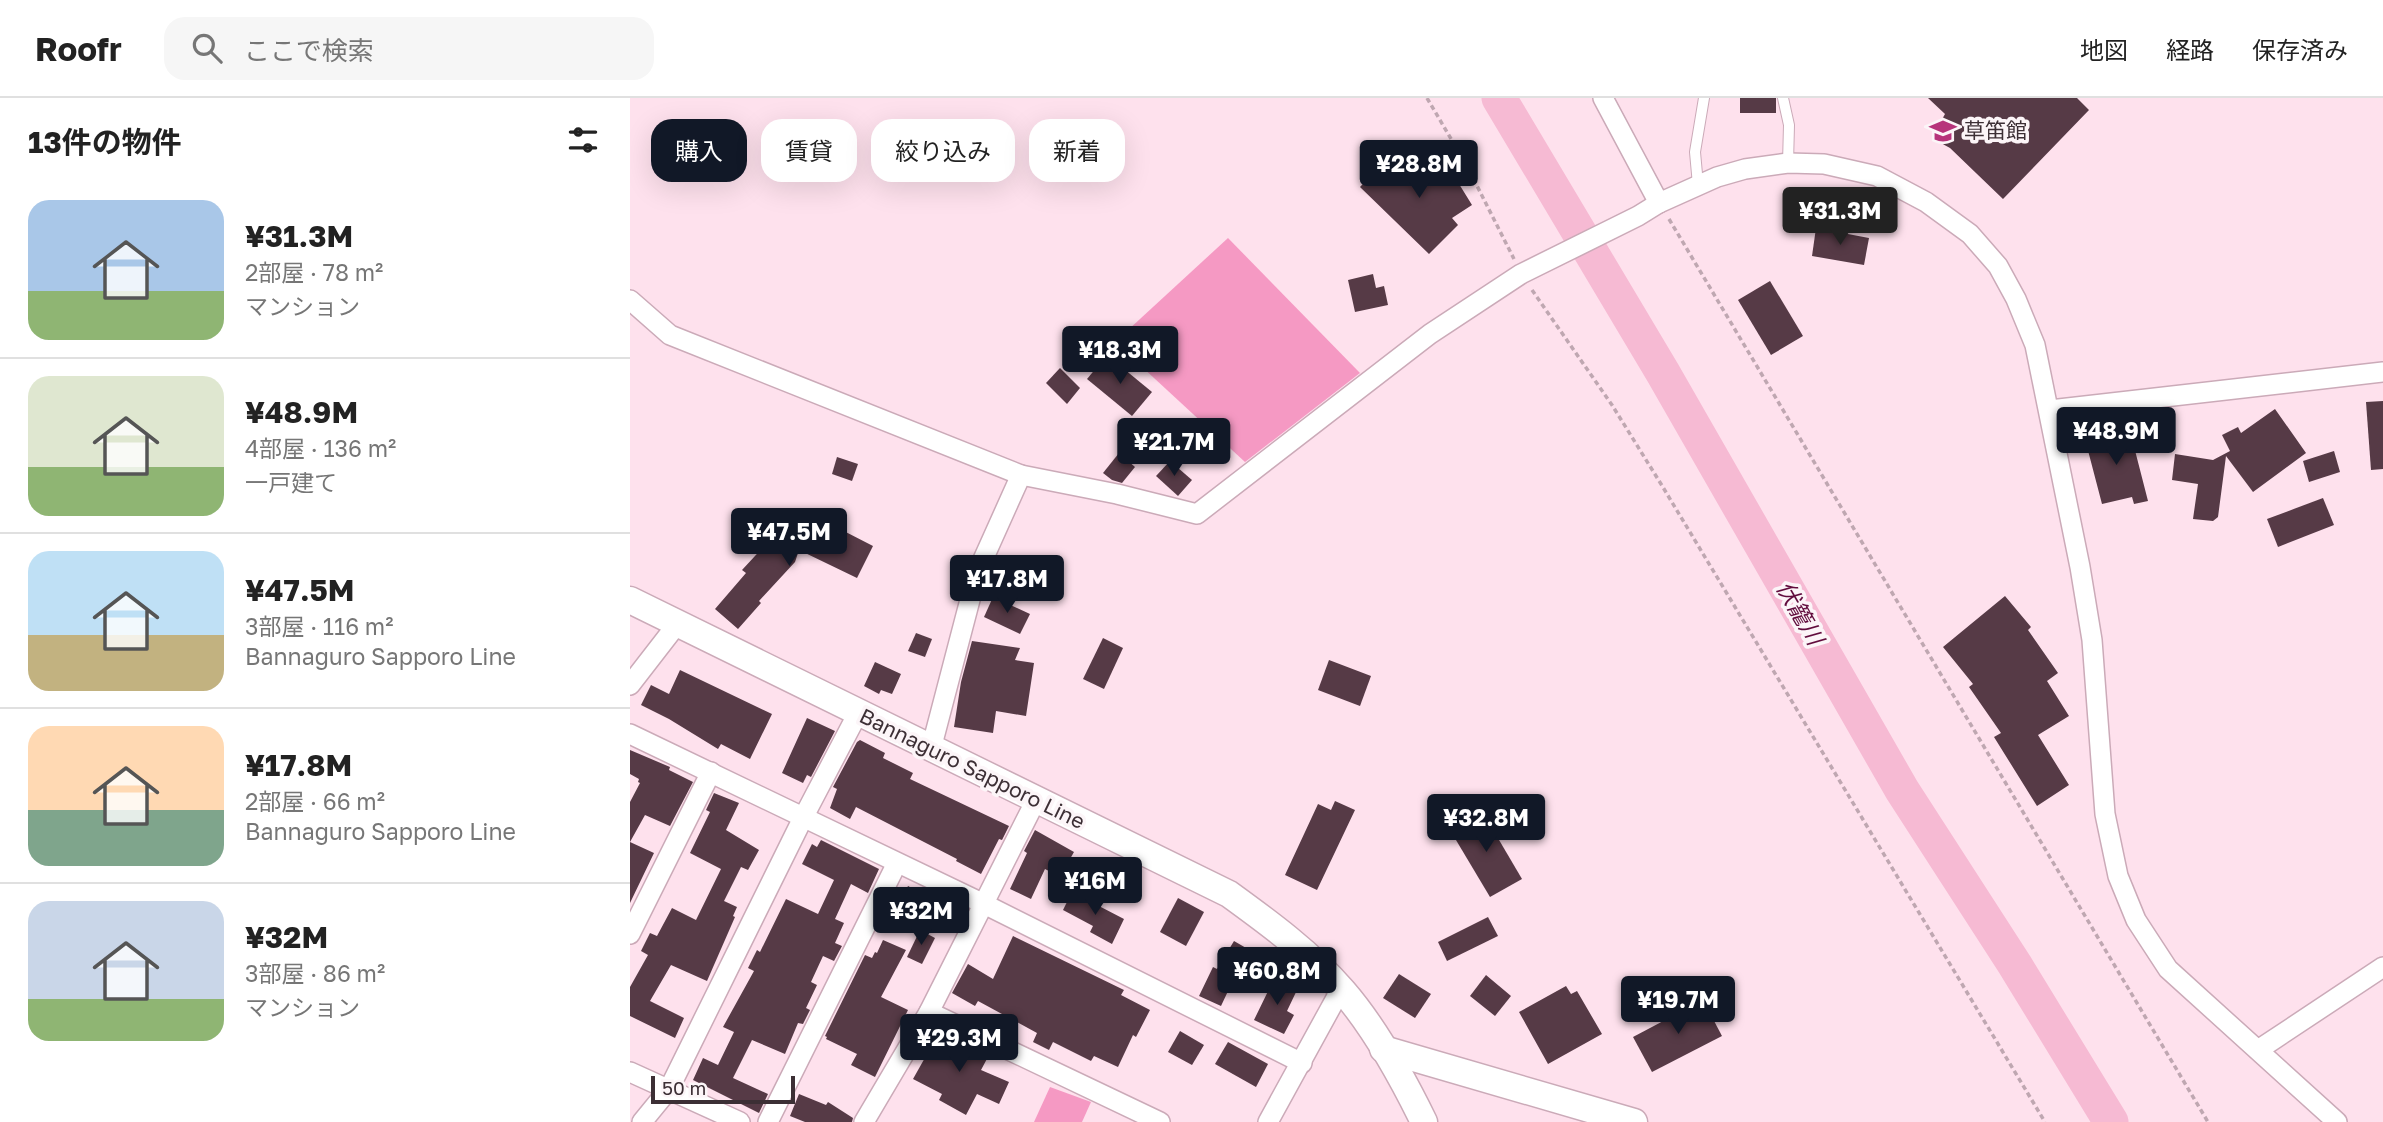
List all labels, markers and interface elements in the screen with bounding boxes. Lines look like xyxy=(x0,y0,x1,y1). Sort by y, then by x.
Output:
search box xyxy=(164,17,654,80)
text: Roofr xyxy=(35,29,122,68)
icon: search xyxy=(188,29,226,67)
text: ここで検索 xyxy=(244,35,374,66)
text: 地図 xyxy=(2080,35,2128,64)
text: 経路 xyxy=(2166,35,2214,64)
text: 保存済み xyxy=(2252,35,2348,64)
school or university icon: 草笛館 xyxy=(1928,116,1958,146)
place label: 草笛館 xyxy=(1964,117,2027,143)
chip: 購入 xyxy=(651,119,747,182)
chip: 賃貸 xyxy=(761,119,857,182)
chip: 絞り込み xyxy=(871,119,1015,182)
chip: 新着 xyxy=(1029,119,1125,182)
icon: filters xyxy=(564,121,602,159)
text: 13件の物件 xyxy=(28,124,182,160)
pin: ¥28.8M xyxy=(1362,140,1476,200)
text: ¥28.8M xyxy=(1376,149,1462,177)
pin: ¥31.3M xyxy=(1783,188,1897,247)
text: ¥31.3M xyxy=(1799,196,1881,224)
text: ¥31.3M xyxy=(245,218,353,254)
icon: home xyxy=(84,228,168,312)
text: 2部屋 · 78 m² xyxy=(245,258,383,286)
text: マンション xyxy=(245,292,360,320)
pin: ¥18.3M xyxy=(1063,327,1177,386)
text: ¥18.3M xyxy=(1078,335,1162,363)
text: ¥48.9M xyxy=(245,394,358,430)
icon: home xyxy=(84,404,168,488)
pin: ¥48.9M xyxy=(2059,408,2173,467)
text: ¥48.9M xyxy=(2073,416,2159,444)
pin: ¥21.7M xyxy=(1117,418,1231,478)
text: ¥21.7M xyxy=(1133,427,1215,455)
text: 4部屋 · 136 m² xyxy=(245,434,396,462)
text: 一戸建て xyxy=(245,468,337,496)
pin: ¥47.5M xyxy=(732,508,846,568)
text: ¥47.5M xyxy=(747,517,831,545)
pin: ¥17.8M xyxy=(950,556,1064,615)
text: ¥17.8M xyxy=(966,564,1048,592)
text: ¥47.5M xyxy=(245,572,355,608)
water label: 伏籠川 xyxy=(1771,576,1832,652)
icon: home xyxy=(84,579,168,663)
text: 3部屋 · 116 m² xyxy=(245,612,393,640)
text: Bannaguro Sapporo Line xyxy=(245,642,516,670)
street label: Bannaguro Sapporo Line xyxy=(856,702,1089,834)
text: ¥17.8M xyxy=(245,747,352,783)
icon: home xyxy=(84,754,168,838)
text: 2部屋 · 66 m² xyxy=(245,787,385,815)
pin: ¥32.8M xyxy=(1429,794,1543,854)
text: ¥32.8M xyxy=(1443,803,1529,831)
text: Bannaguro Sapporo Line xyxy=(245,817,516,845)
pin: ¥16M xyxy=(1054,858,1136,917)
text: ¥16M xyxy=(1064,866,1126,894)
pin: ¥32M xyxy=(880,888,962,947)
text: ¥32M xyxy=(889,896,953,924)
text: ¥32M xyxy=(245,919,328,955)
icon: home xyxy=(84,929,168,1013)
pin: ¥60.8M xyxy=(1220,948,1334,1007)
text: ¥60.8M xyxy=(1233,956,1321,984)
text: 3部屋 · 86 m² xyxy=(245,959,385,987)
pin: ¥19.7M xyxy=(1621,976,1735,1036)
text: ¥19.7M xyxy=(1637,985,1719,1013)
text: マンション xyxy=(245,993,360,1021)
pin: ¥29.3M xyxy=(902,1014,1016,1074)
text: ¥29.3M xyxy=(916,1023,1002,1051)
scale bar xyxy=(651,1073,794,1105)
text: 50 m xyxy=(662,1076,706,1099)

